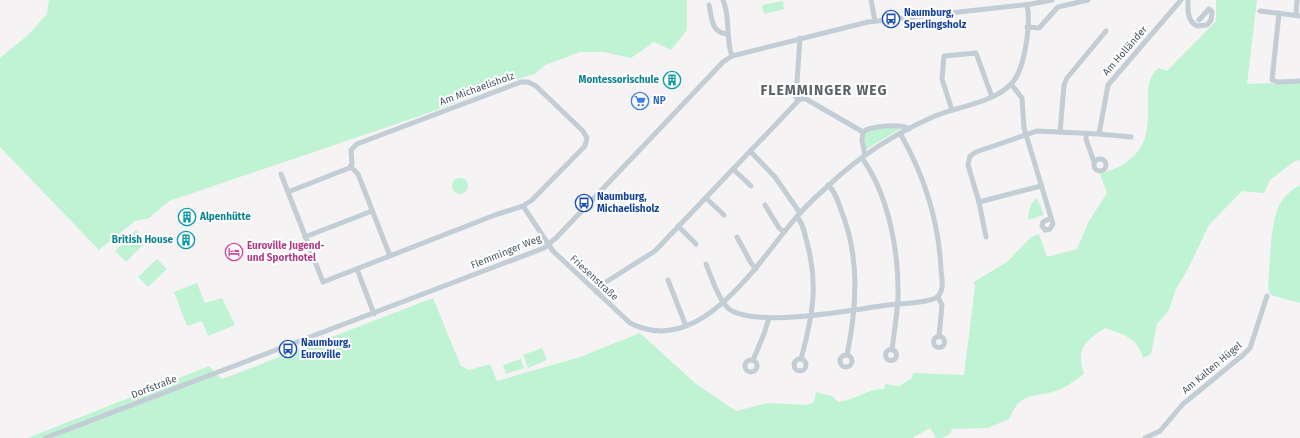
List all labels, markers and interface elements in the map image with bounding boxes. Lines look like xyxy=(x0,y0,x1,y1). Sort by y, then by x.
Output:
place label: Naumburg, Sperlingsholz xyxy=(904,7,967,31)
bus stop icon: Naumburg, Sperlingsholz xyxy=(881,9,901,29)
street label: Am Holländer xyxy=(1100,24,1150,78)
street label: Am Michaelisholz xyxy=(438,70,517,108)
building icon: Montessorischule xyxy=(662,70,682,90)
place label: Montessorischule xyxy=(579,74,659,86)
district label: FLEMMINGER WEG xyxy=(760,82,888,99)
supermarket icon: NP xyxy=(630,91,650,111)
place label: NP xyxy=(653,95,666,107)
place label: Naumburg, Michaelisholz xyxy=(597,191,660,215)
bus stop icon: Naumburg, Michaelisholz xyxy=(574,193,594,213)
building icon: Alpenhütte xyxy=(177,207,197,227)
place label: Alpenhütte xyxy=(199,211,251,223)
building icon: British House xyxy=(176,230,196,250)
street label: Flemminger Weg xyxy=(469,232,544,272)
place label: British House xyxy=(112,234,173,246)
place label: Euroville Jugend- und Sporthotel xyxy=(247,240,325,264)
hotel icon: Euroville Jugend- und Sporthotel xyxy=(224,242,244,262)
street label: Friesenstraße xyxy=(567,253,621,303)
place label: Naumburg, Euroville xyxy=(301,337,351,361)
bus stop icon: Naumburg, Euroville xyxy=(278,339,298,359)
street label: Am Kalten Hügel xyxy=(1180,339,1244,397)
street label: Dorfstraße xyxy=(129,373,179,401)

